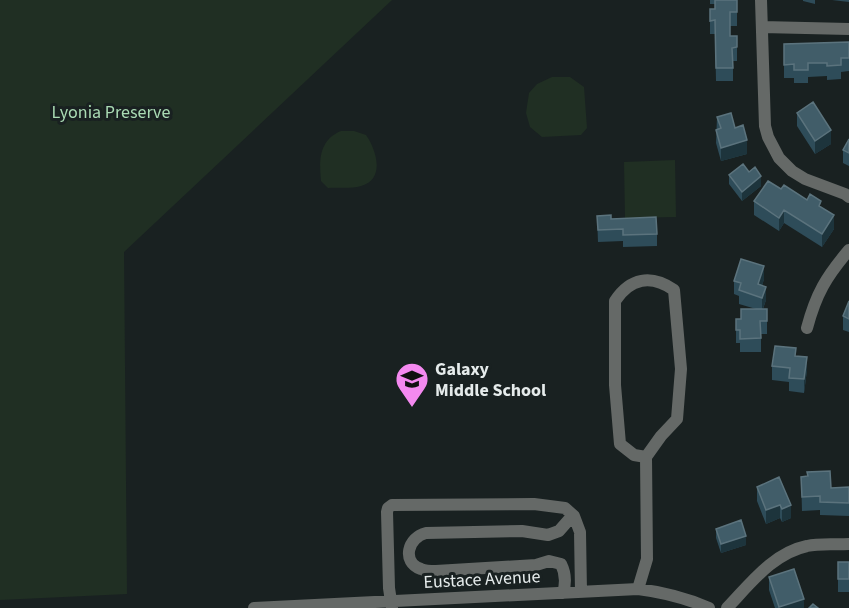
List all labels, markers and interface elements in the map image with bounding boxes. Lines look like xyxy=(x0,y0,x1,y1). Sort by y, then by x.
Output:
park label: Lyonia Preserve xyxy=(52,100,170,125)
place label: Galaxy Middle School xyxy=(435,357,546,403)
school or university icon: Galaxy Middle School xyxy=(394,361,430,408)
street label: Eustace Avenue xyxy=(423,564,541,595)

